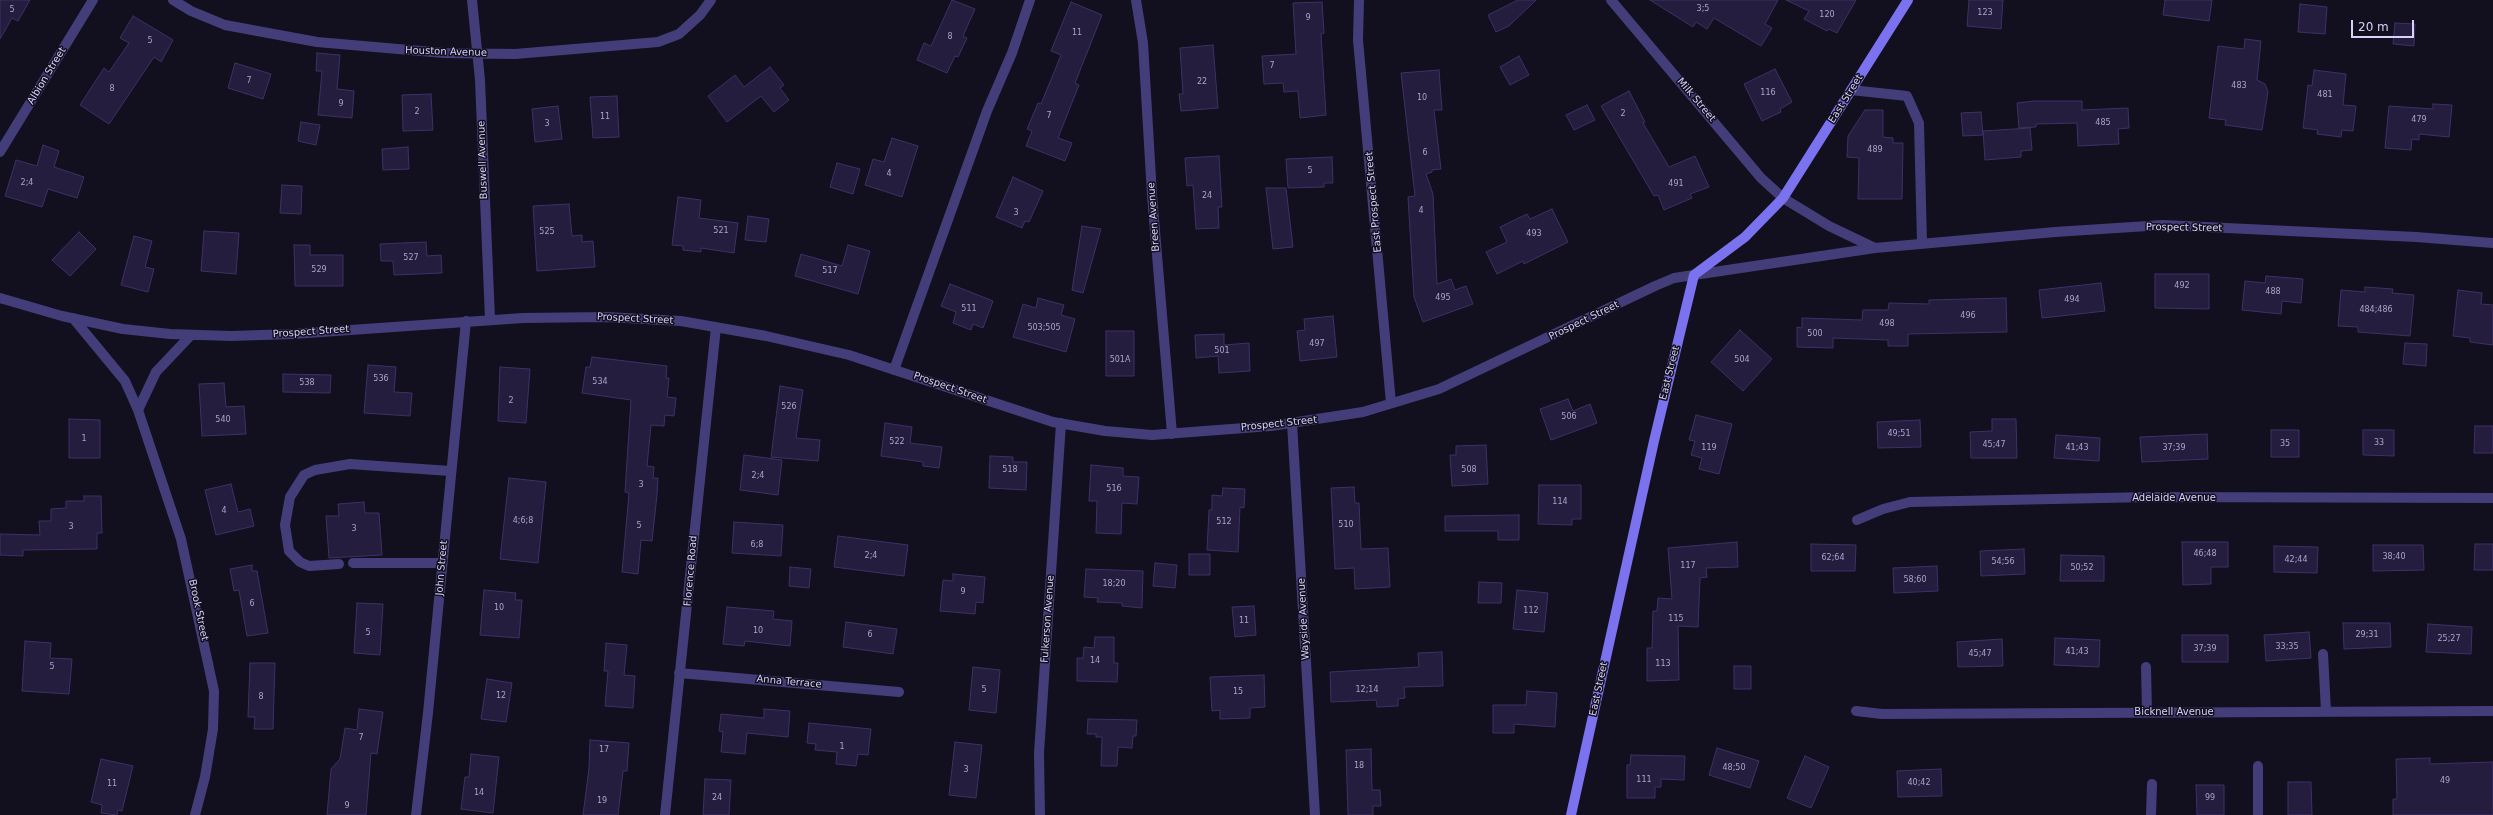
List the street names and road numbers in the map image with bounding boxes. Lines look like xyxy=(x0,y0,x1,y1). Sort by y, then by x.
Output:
street label: Albion Street xyxy=(25,45,69,107)
street label: Houston Avenue xyxy=(405,45,487,59)
street label: East Street xyxy=(1826,72,1866,126)
street label: Milk Street xyxy=(1674,76,1718,124)
street label: Buswell Avenue xyxy=(476,121,490,199)
street label: East Prospect Street xyxy=(1364,151,1384,253)
street label: Breen Avenue xyxy=(1146,182,1162,252)
street label: Prospect Street xyxy=(2146,221,2222,235)
street label: Prospect Street xyxy=(1547,299,1621,343)
street label: Prospect Street xyxy=(596,311,674,327)
street label: Prospect Street xyxy=(272,323,350,341)
street label: East Street xyxy=(1658,345,1682,401)
street label: Prospect Street xyxy=(912,370,988,406)
street label: Prospect Street xyxy=(1240,414,1318,434)
street label: Adelaide Avenue xyxy=(2132,492,2216,504)
street label: Florence Road xyxy=(682,535,700,607)
street label: John Street xyxy=(434,540,450,596)
street label: Fulkerson Avenue xyxy=(1039,575,1057,663)
street label: Brook Street xyxy=(186,578,210,642)
street label: Wayside Avenue xyxy=(1296,578,1312,660)
street label: East Street xyxy=(1587,661,1611,717)
street label: Anna Terrace xyxy=(756,673,822,691)
street label: Bicknell Avenue xyxy=(2134,706,2214,718)

